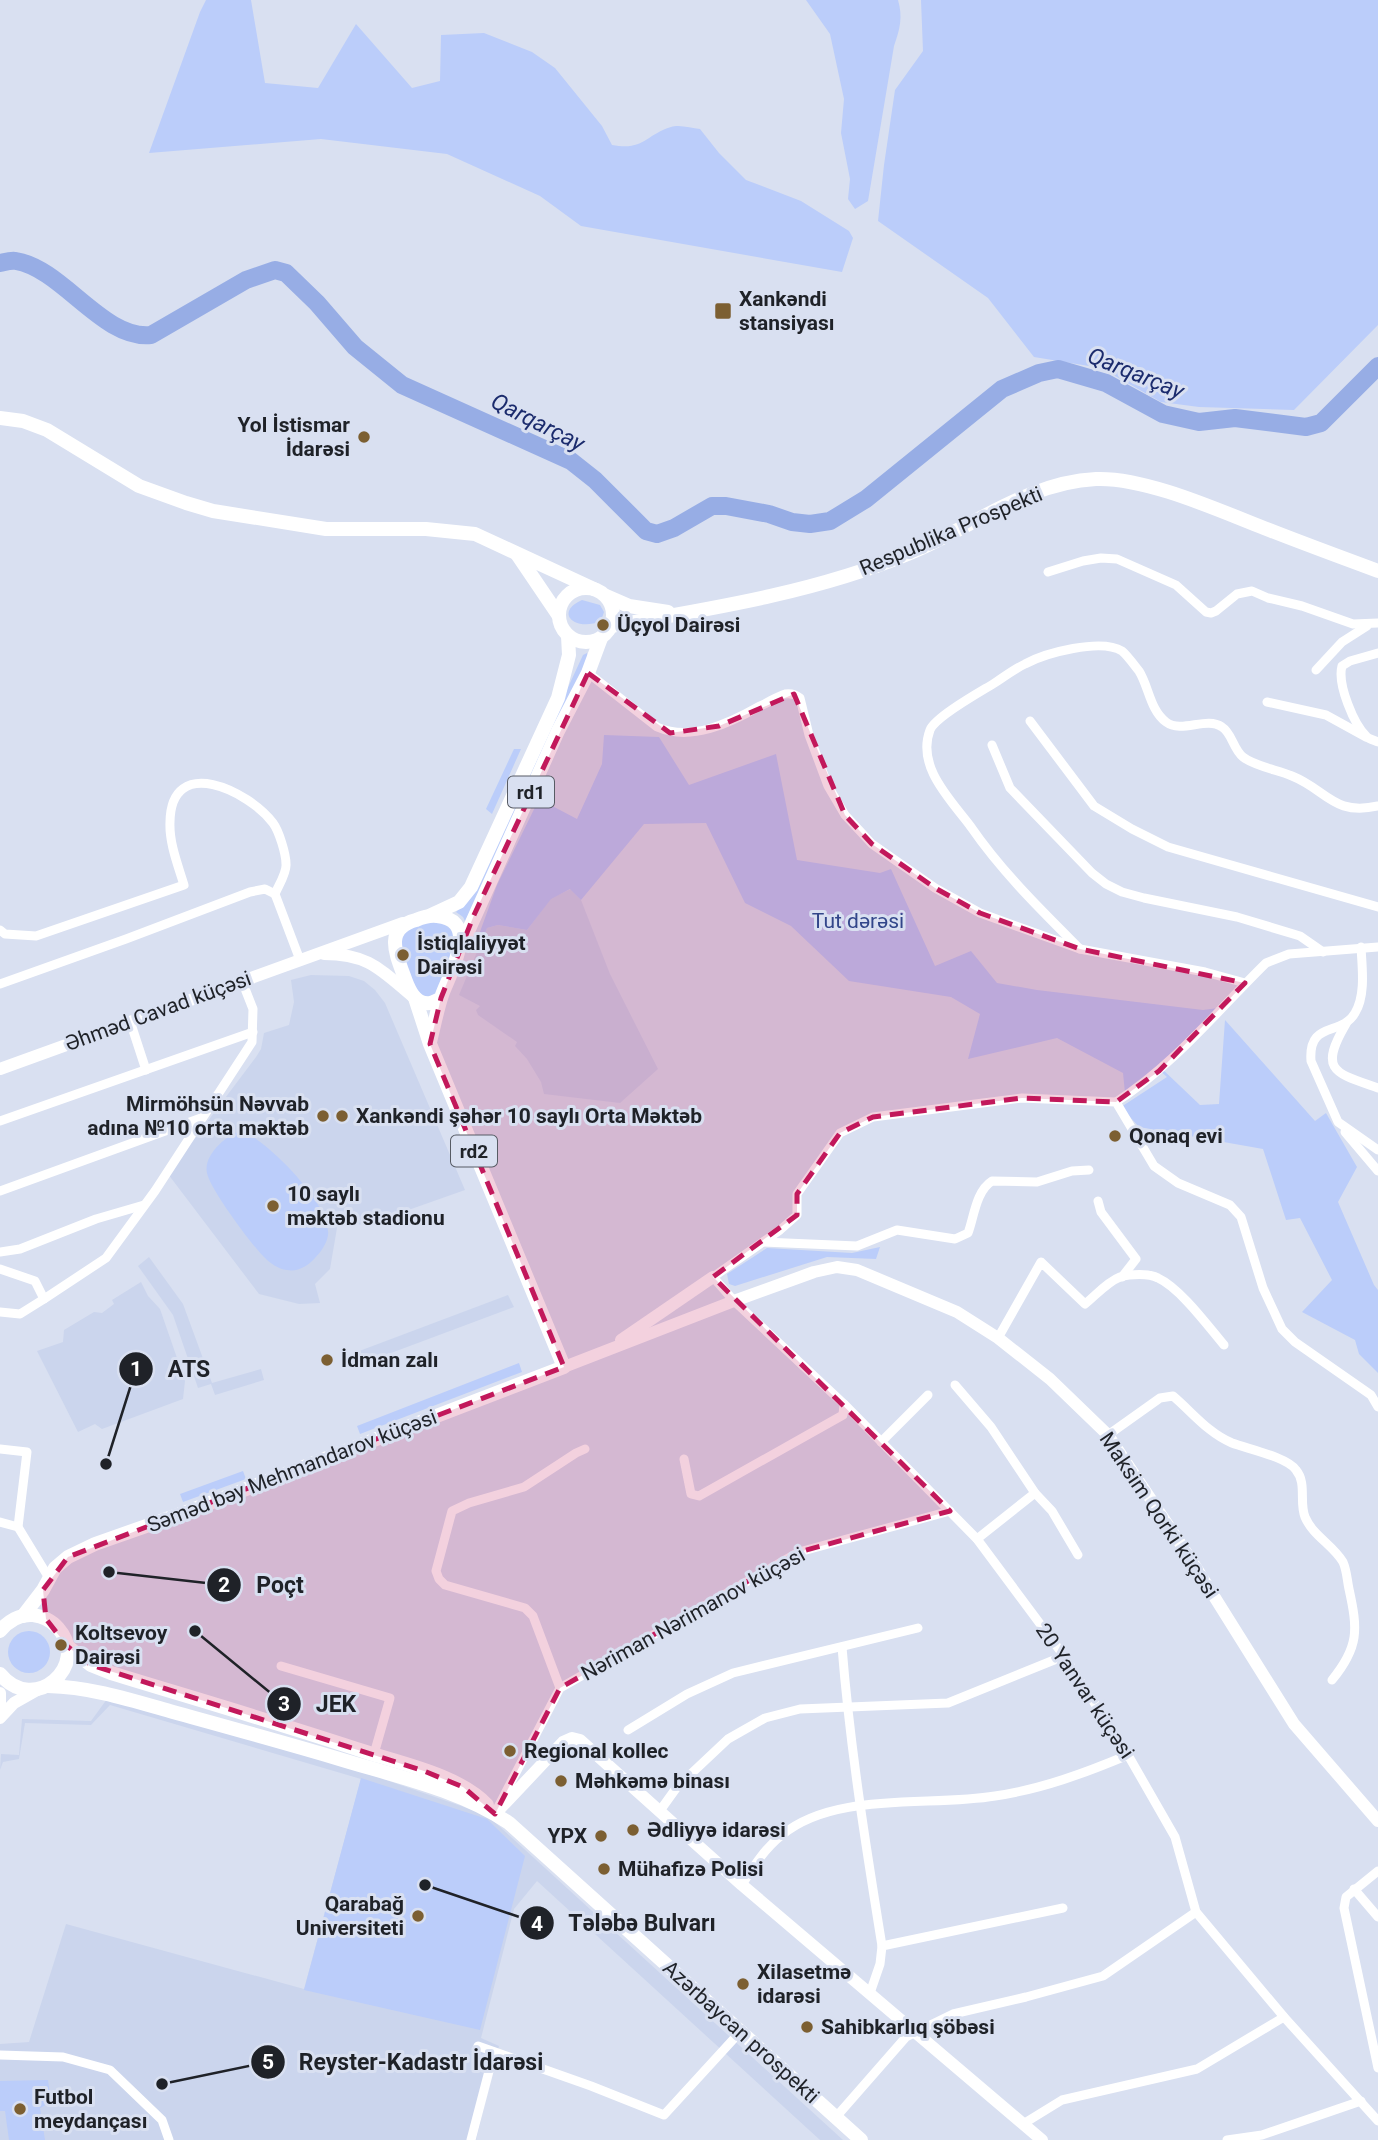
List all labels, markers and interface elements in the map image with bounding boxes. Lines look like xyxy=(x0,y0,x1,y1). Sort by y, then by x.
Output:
place label: Xankəndi stansiyası xyxy=(739,287,834,335)
marker: Xankəndi stansiyası xyxy=(713,301,733,321)
water label: Qarqarçay xyxy=(1084,342,1189,405)
water label: Qarqarçay xyxy=(487,387,590,458)
place label: Yol İstismar İdarəsi xyxy=(238,413,350,461)
marker: Yol İstismar İdarəsi xyxy=(356,429,372,445)
street label: Respublika Prospekti xyxy=(856,482,1046,580)
place label: Üçyol Dairəsi xyxy=(617,613,740,637)
marker: Üçyol Dairəsi xyxy=(595,617,611,633)
road number: rd1 xyxy=(508,776,554,807)
park label: Tut dərəsi xyxy=(812,909,904,933)
place label: İstiqlaliyyət Dairəsi xyxy=(417,931,526,979)
marker: İstiqlaliyyət Dairəsi xyxy=(395,947,411,963)
street label: Əhməd Cavad küçəsi xyxy=(62,966,254,1056)
place label: Mirmöhsün Nəvvab adına №10 orta məktəb xyxy=(87,1092,309,1140)
place label: Xankəndi şəhər 10 saylı Orta Məktəb xyxy=(356,1104,702,1128)
marker: Mirmöhsün Nəvvab adına №10 orta məktəb xyxy=(315,1108,331,1124)
marker: Xankəndi şəhər 10 saylı Orta Məktəb xyxy=(334,1108,350,1124)
place label: Qonaq evi xyxy=(1129,1124,1223,1148)
marker: Qonaq evi xyxy=(1107,1128,1123,1144)
road number: rd2 xyxy=(451,1135,497,1166)
place label: 10 saylı məktəb stadionu xyxy=(287,1182,445,1230)
marker: 10 saylı məktəb stadionu xyxy=(265,1198,281,1214)
callout: ATS xyxy=(119,1347,224,1391)
place label: İdman zalı xyxy=(341,1348,439,1372)
marker: İdman zalı xyxy=(319,1352,335,1368)
text: ATS xyxy=(168,1356,210,1383)
text: 1 xyxy=(130,1357,142,1381)
street label: Səməd bəy Mehmandarov küçəsi xyxy=(144,1405,440,1537)
street label: Maksim Qorki küçəsi xyxy=(1095,1428,1223,1602)
street label: Nəriman Nərimanov küçəsi xyxy=(577,1542,809,1686)
callout: Poçt xyxy=(207,1563,317,1607)
text: Poçt xyxy=(256,1572,304,1599)
text: 2 xyxy=(218,1573,230,1597)
street label: 20 Yanvar küçəsi xyxy=(1031,1619,1139,1763)
place label: Koltsevoy Dairəsi xyxy=(75,1621,168,1669)
marker: Koltsevoy Dairəsi xyxy=(53,1637,69,1653)
callout: JEK xyxy=(267,1682,370,1726)
text: JEK xyxy=(316,1691,357,1718)
text: 3 xyxy=(278,1692,290,1716)
place label: Regional kollec xyxy=(524,1739,669,1763)
marker: Regional kollec xyxy=(502,1743,518,1759)
place label: Məhkəmə binası xyxy=(575,1769,730,1793)
marker: Məhkəmə binası xyxy=(553,1773,569,1789)
place label: Ədliyyə idarəsi xyxy=(647,1818,786,1842)
marker: Ədliyyə idarəsi xyxy=(625,1822,641,1838)
place label: YPX xyxy=(548,1824,588,1848)
marker: YPX xyxy=(593,1828,609,1844)
place label: Mühafizə Polisi xyxy=(618,1857,764,1881)
marker: Mühafizə Polisi xyxy=(596,1861,612,1877)
place label: Qarabağ Universiteti xyxy=(296,1892,404,1940)
callout: Tələbə Bulvarı xyxy=(520,1901,730,1945)
marker: Qarabağ Universiteti xyxy=(410,1908,426,1924)
text: Tələbə Bulvarı xyxy=(568,1910,716,1937)
text: 4 xyxy=(531,1912,543,1936)
street label: Azərbaycan prospekti xyxy=(658,1956,824,2108)
place label: Xilasetmə idarəsi xyxy=(757,1960,851,2008)
marker: Xilasetmə idarəsi xyxy=(735,1976,751,1992)
place label: Sahibkarlıq şöbəsi xyxy=(821,2015,995,2039)
marker: Sahibkarlıq şöbəsi xyxy=(799,2019,815,2035)
callout: Reyster-Kadastr İdarəsi xyxy=(250,2040,558,2084)
text: Reyster-Kadastr İdarəsi xyxy=(299,2048,543,2076)
text: 5 xyxy=(262,2050,274,2074)
place label: Futbol meydançası xyxy=(34,2085,147,2133)
marker: Futbol meydançası xyxy=(12,2101,28,2117)

